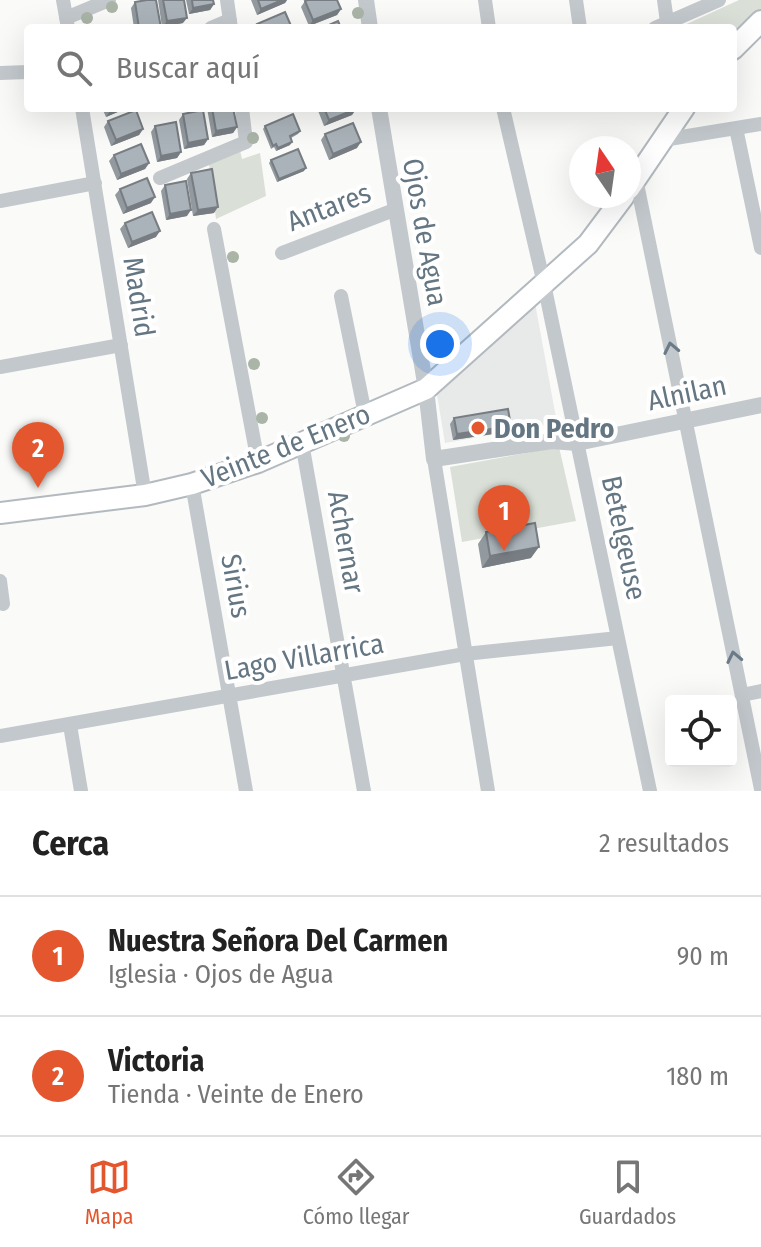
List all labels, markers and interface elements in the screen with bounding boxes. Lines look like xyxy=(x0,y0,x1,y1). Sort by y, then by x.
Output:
search box xyxy=(24,24,737,112)
icon: search xyxy=(52,46,96,90)
text: Buscar aquí xyxy=(116,50,260,86)
north arrow xyxy=(569,136,641,208)
street label: Ojos de Agua xyxy=(396,156,454,308)
street label: Antares xyxy=(282,176,376,238)
street label: Madrid xyxy=(116,255,162,339)
your location xyxy=(420,324,460,364)
one-way arrow xyxy=(663,341,680,355)
street label: Alnilan xyxy=(645,369,729,417)
street label: Veinte de Enero xyxy=(197,397,375,495)
place label: Don Pedro xyxy=(494,412,614,445)
marker: Don Pedro xyxy=(469,419,487,437)
pin: 2 xyxy=(12,422,64,488)
street label: Betelgeuse xyxy=(595,473,653,603)
pin: 1 xyxy=(478,485,530,551)
street label: Achernar xyxy=(321,488,371,596)
street label: Sirius xyxy=(214,551,258,621)
street label: Lago Villarrica xyxy=(222,627,386,687)
one-way arrow xyxy=(726,651,743,665)
map controls xyxy=(665,695,737,767)
button: locate xyxy=(665,695,737,767)
text: Cerca xyxy=(32,823,109,864)
text: 2 resultados xyxy=(599,828,729,859)
text: Nuestra Señora Del Carmen xyxy=(108,923,448,959)
text: 1 xyxy=(53,941,64,972)
text: 90 m xyxy=(677,941,729,972)
text: Iglesia · Ojos de Agua xyxy=(108,959,333,990)
text: Victoria xyxy=(108,1043,204,1079)
text: 2 xyxy=(52,1061,64,1092)
text: 180 m xyxy=(666,1061,729,1092)
text: Tienda · Veinte de Enero xyxy=(108,1079,364,1110)
tab: Mapa xyxy=(85,1155,133,1230)
tab: Cómo llegar xyxy=(303,1155,410,1230)
tab: Guardados xyxy=(579,1155,676,1230)

